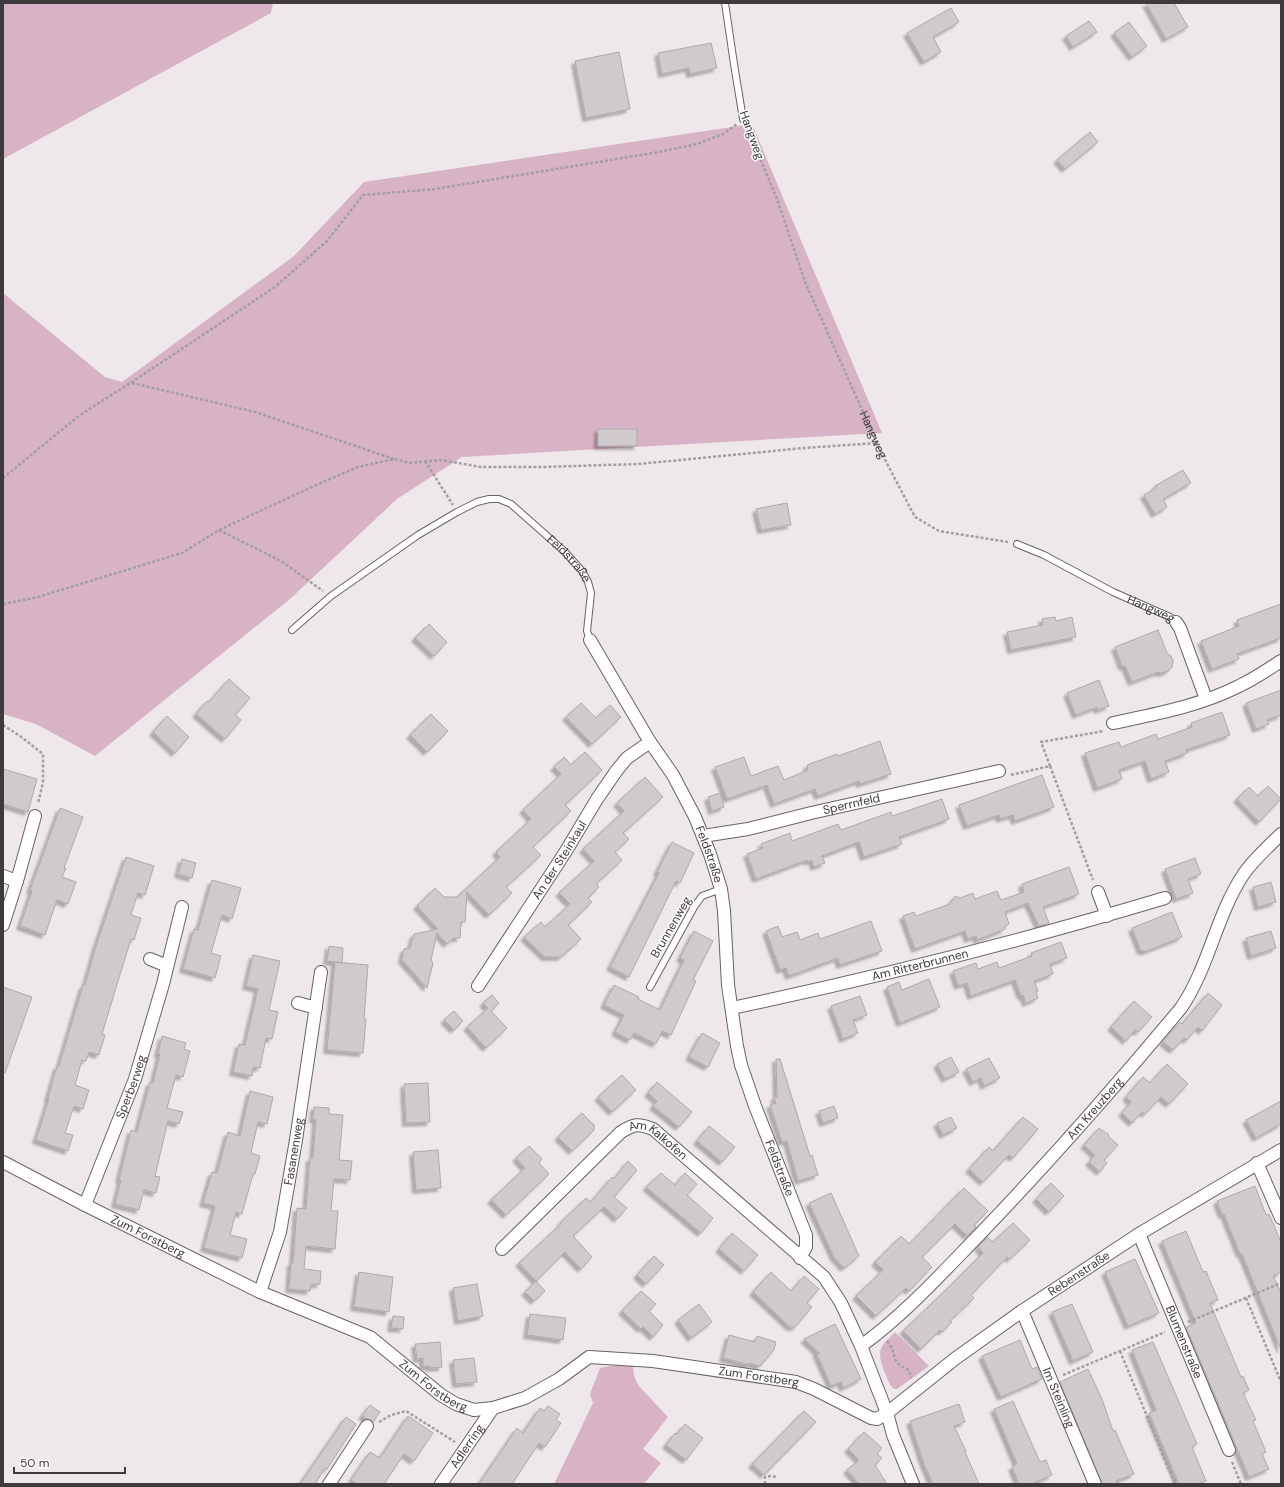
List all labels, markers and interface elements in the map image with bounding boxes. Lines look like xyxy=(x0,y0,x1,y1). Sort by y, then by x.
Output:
street label: Hangweg xyxy=(736,108,768,162)
street label: Hangweg xyxy=(856,408,891,462)
street label: Feldstraße xyxy=(543,531,595,585)
street label: Hangweg xyxy=(1125,591,1179,626)
street label: Sperrnfeld xyxy=(821,790,882,818)
street label: An der Steinkaul xyxy=(529,818,590,903)
street label: Feldstraße xyxy=(691,824,727,885)
street label: Brunnenweg xyxy=(647,893,695,961)
street label: Am Ritterbrunnen xyxy=(870,945,970,984)
street label: Sperberweg xyxy=(112,1053,150,1121)
street label: Am Kreuzberg xyxy=(1063,1074,1127,1143)
street label: Fasanenweg xyxy=(280,1116,307,1186)
street label: Am Kalkofen xyxy=(627,1117,691,1163)
street label: Feldstraße xyxy=(761,1138,798,1199)
street label: Zum Forstberg xyxy=(108,1211,188,1262)
street label: Rebenstraße xyxy=(1045,1247,1113,1300)
street label: Blumenstraße xyxy=(1162,1303,1206,1381)
street label: Zum Forstberg xyxy=(396,1356,470,1415)
street label: Zum Forstberg xyxy=(718,1363,800,1390)
street label: Im Steinling xyxy=(1039,1365,1078,1430)
street label: Adlerring xyxy=(446,1421,488,1471)
scale bar xyxy=(14,1449,125,1475)
text: 50 m xyxy=(20,1455,49,1471)

